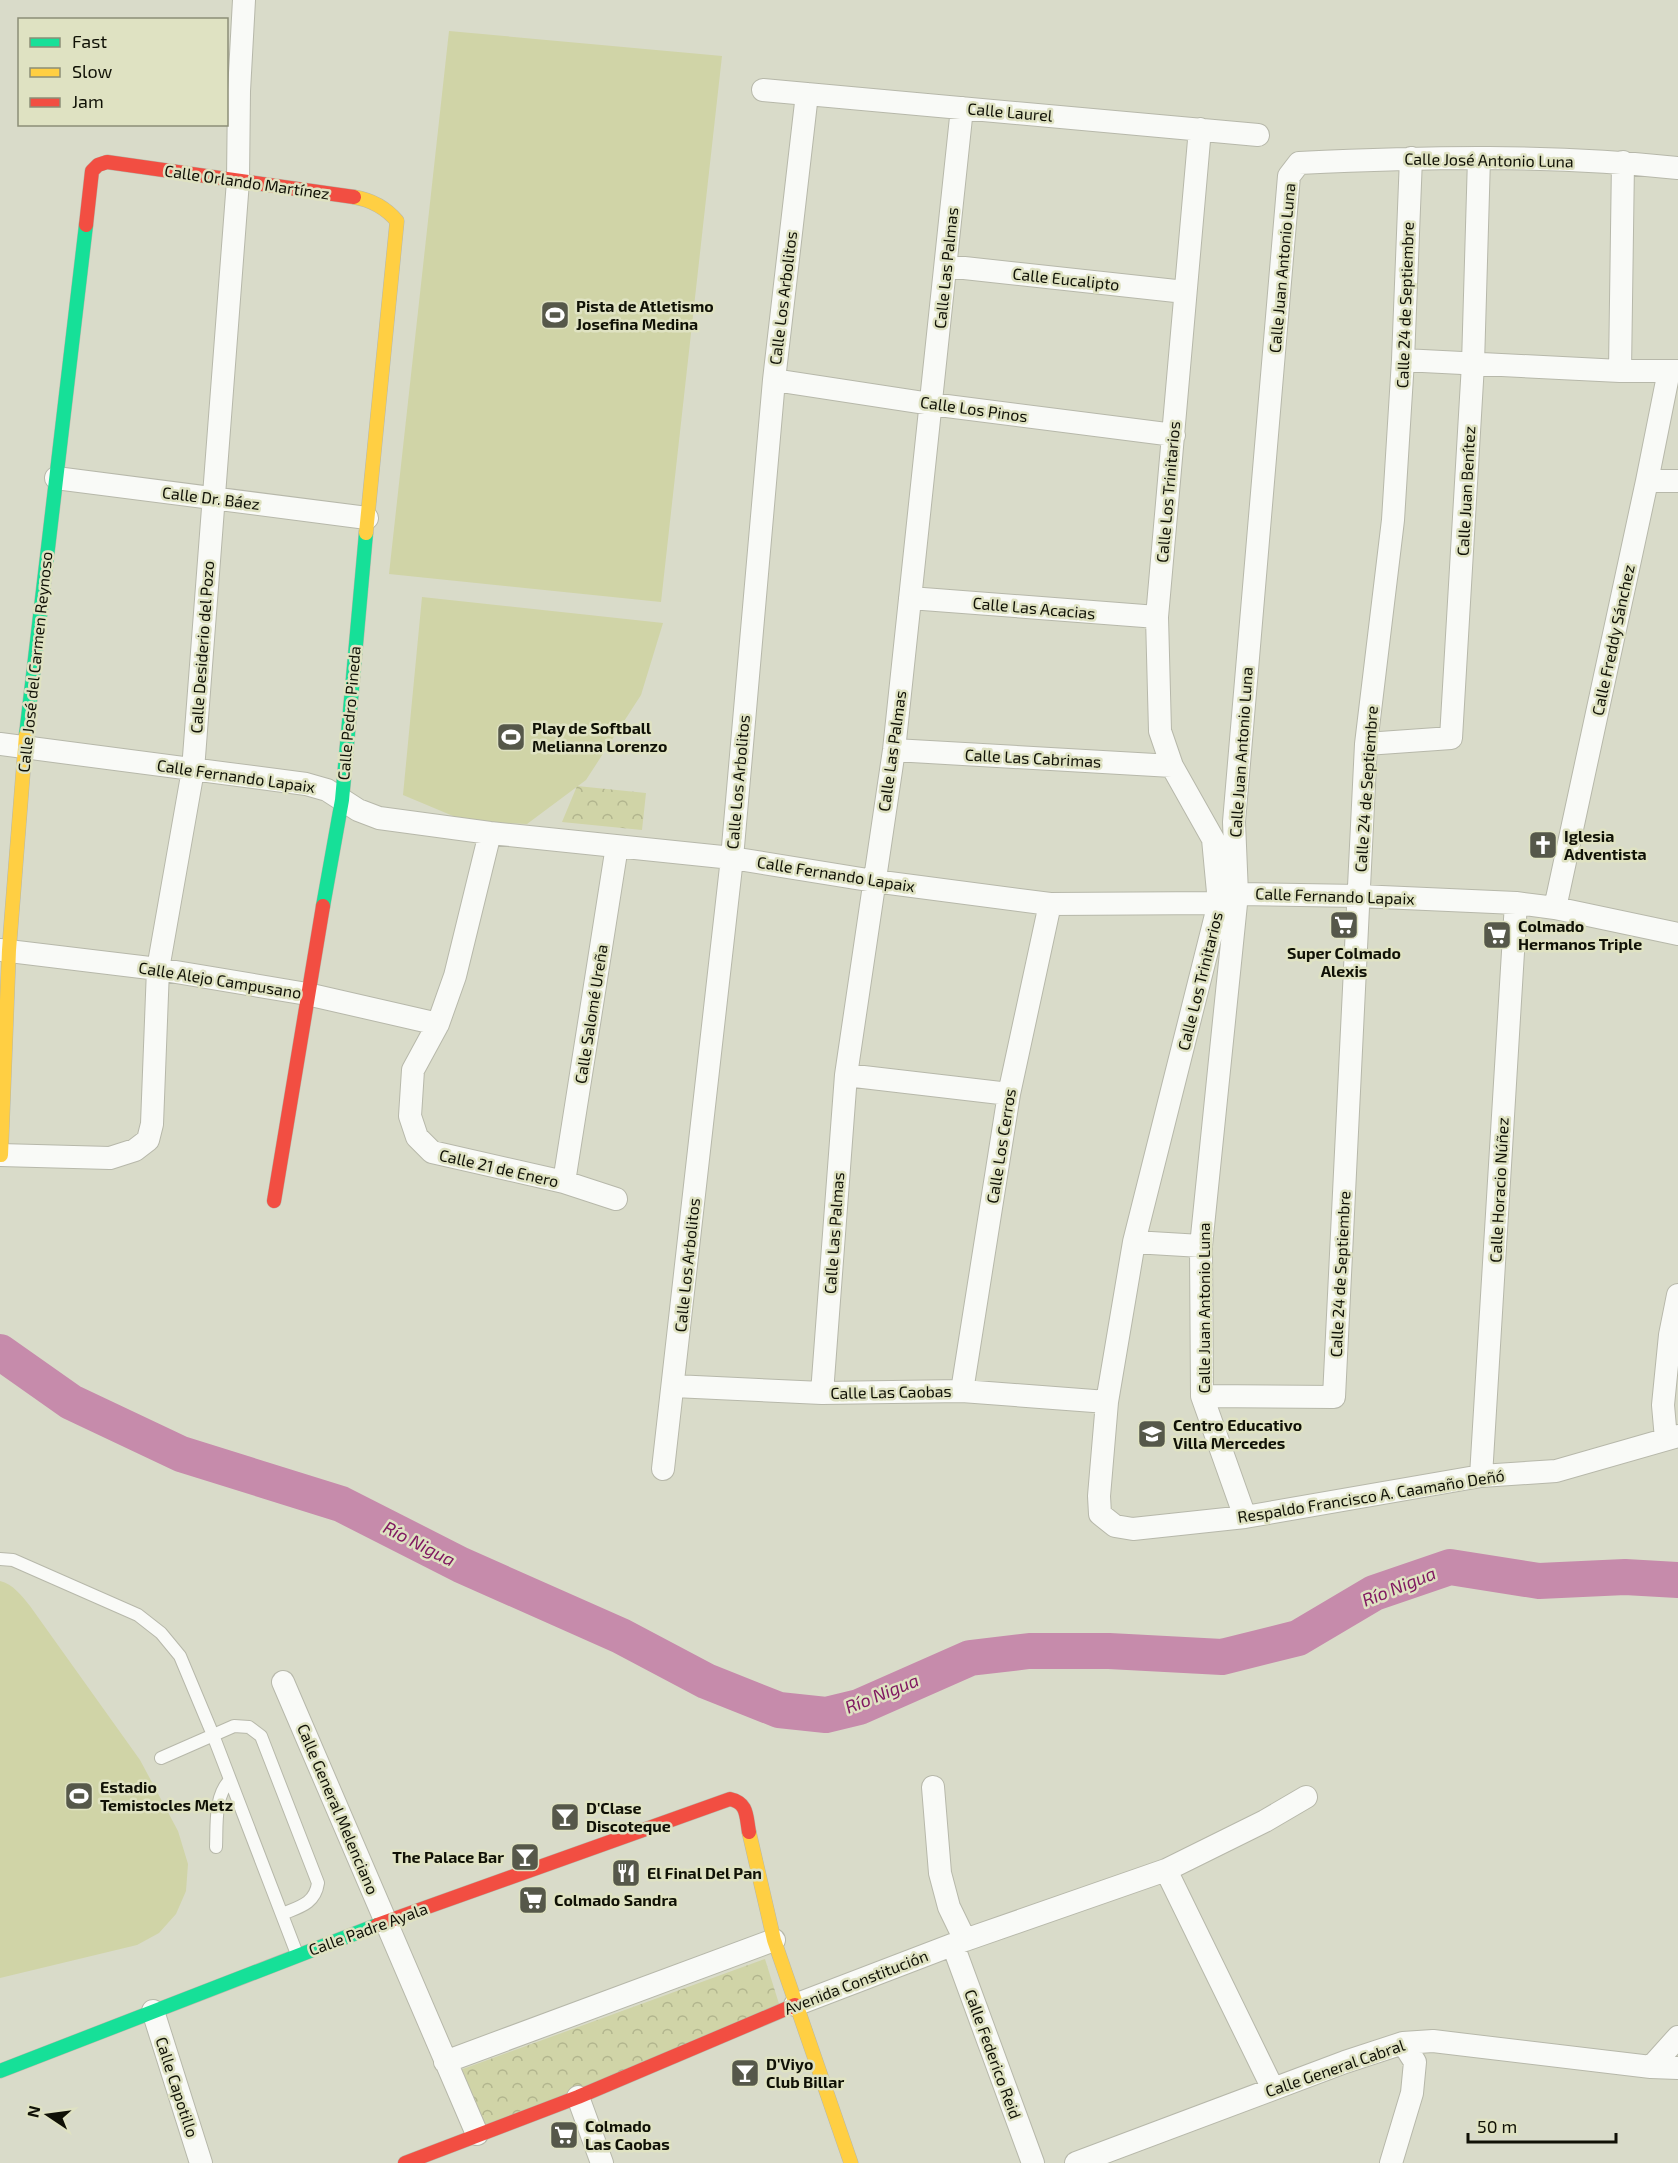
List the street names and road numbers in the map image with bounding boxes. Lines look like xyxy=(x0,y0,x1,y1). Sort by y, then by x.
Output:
street label: Calle Laurel xyxy=(967,98,1054,125)
street label: Calle José Antonio Luna xyxy=(1404,149,1574,170)
street label: Calle Orlando Martínez xyxy=(163,160,331,203)
street label: Calle Juan Antonio Luna xyxy=(1265,182,1298,354)
street label: Calle Las Palmas xyxy=(930,206,961,330)
street label: Calle 24 de Septiembre xyxy=(1392,221,1417,389)
street label: Calle Los Arbolitos xyxy=(765,230,800,366)
street label: Calle Eucalipto xyxy=(1012,263,1120,294)
street label: Calle Los Pinos xyxy=(919,392,1029,425)
street label: Calle Los Trinitarios xyxy=(1152,420,1183,564)
street label: Calle Juan Benítez xyxy=(1453,426,1478,556)
street label: Calle Dr. Báez xyxy=(161,482,261,513)
street label: Calle José del Carmen Reynoso xyxy=(13,551,56,773)
street label: Calle Desiderio del Pozo xyxy=(186,560,217,734)
street label: Calle Freddy Sánchez xyxy=(1587,563,1638,717)
street label: Calle Las Acacias xyxy=(972,593,1096,622)
street label: Calle Pedro Pineda xyxy=(333,645,364,781)
street label: Calle Juan Antonio Luna xyxy=(1225,666,1256,838)
street label: Calle Las Palmas xyxy=(874,689,909,813)
street label: Calle 24 de Septiembre xyxy=(1350,705,1381,873)
street label: Calle Los Arbolitos xyxy=(722,714,753,850)
street label: Calle Las Cabrimas xyxy=(964,744,1102,771)
street label: Calle Fernando Lapaix xyxy=(156,755,317,796)
street label: Calle Fernando Lapaix xyxy=(756,852,917,895)
street label: Calle Fernando Lapaix xyxy=(1255,883,1416,908)
street label: Calle Los Trinitarios xyxy=(1173,910,1226,1052)
street label: Calle Salomé Ureña xyxy=(570,943,611,1085)
street label: Calle Alejo Campusano xyxy=(137,957,303,1003)
street label: Calle Los Cerros xyxy=(982,1087,1019,1205)
street label: Calle Horacio Núñez xyxy=(1485,1117,1512,1263)
street label: Calle 21 de Enero xyxy=(438,1145,561,1190)
street label: Calle Las Palmas xyxy=(820,1171,847,1295)
street label: Calle 24 de Septiembre xyxy=(1326,1190,1353,1358)
street label: Calle Los Arbolitos xyxy=(670,1197,703,1333)
street label: Calle Juan Antonio Luna xyxy=(1194,1223,1213,1393)
street label: Calle Las Caobas xyxy=(830,1381,952,1402)
street label: Respaldo Francisco A. Caamaño Deñó xyxy=(1236,1465,1506,1526)
street label: Calle General Melenciano xyxy=(294,1721,383,1897)
street label: Calle Padre Ayala xyxy=(306,1898,430,1959)
street label: Avenida Constitución xyxy=(781,1945,930,2018)
street label: Calle Federico Reid xyxy=(961,1986,1026,2121)
street label: Calle Capotillo xyxy=(152,2034,203,2139)
street label: Calle General Cabral xyxy=(1263,2035,1407,2100)

